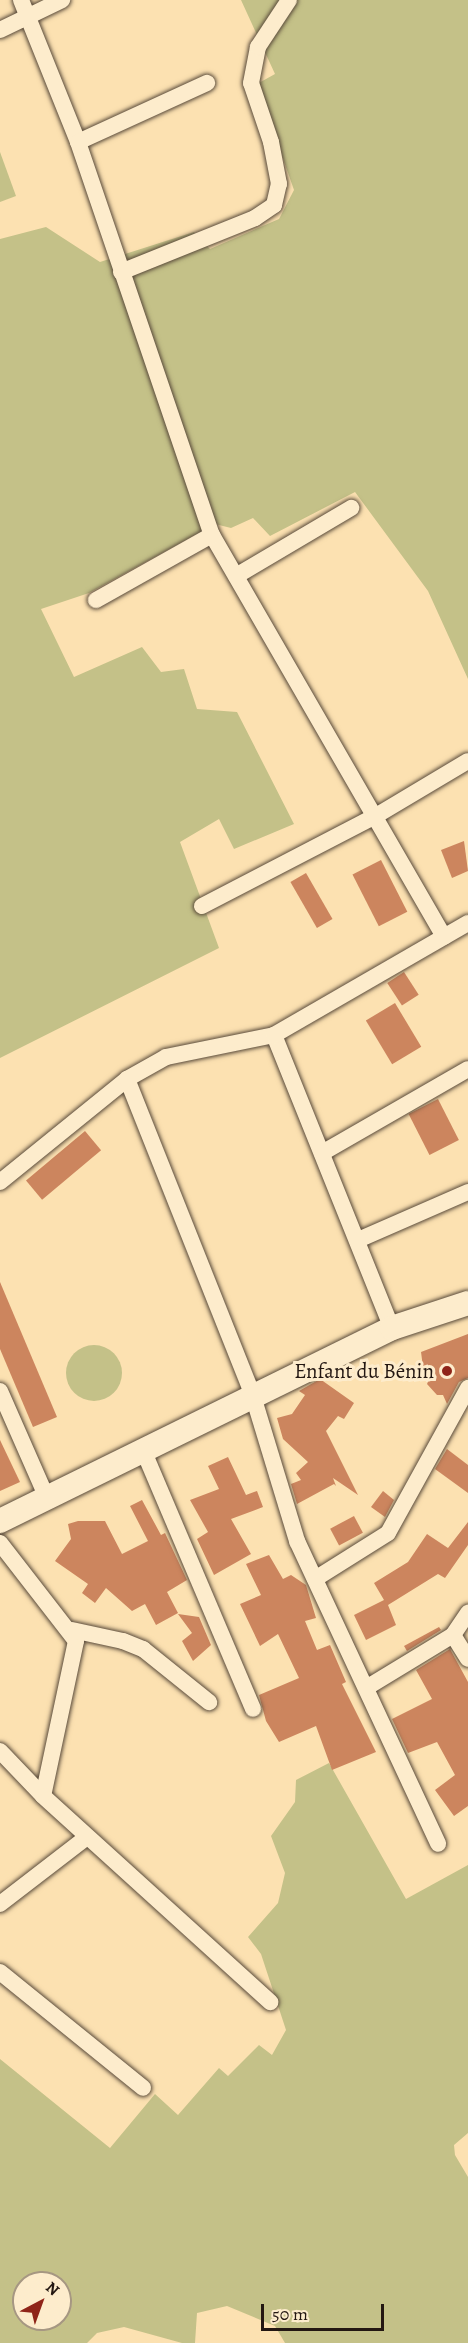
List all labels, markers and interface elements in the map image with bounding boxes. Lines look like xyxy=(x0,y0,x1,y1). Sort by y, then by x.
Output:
place label: Enfant du Bénin xyxy=(294,1358,434,1384)
marker: Enfant du Bénin xyxy=(438,1362,456,1380)
north arrow xyxy=(12,2271,72,2331)
text: N xyxy=(41,2277,64,2301)
scale bar xyxy=(264,2292,387,2330)
text: 50 m xyxy=(272,2302,308,2326)

